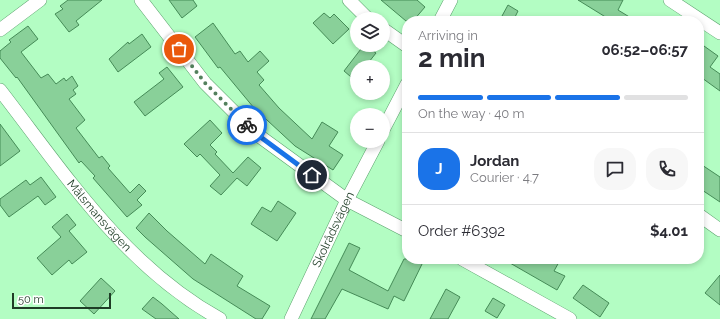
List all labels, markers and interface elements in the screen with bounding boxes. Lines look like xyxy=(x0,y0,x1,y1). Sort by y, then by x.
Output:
map controls xyxy=(350,12,390,148)
button: layers xyxy=(350,12,390,52)
text: Arriving in xyxy=(418,28,478,43)
pin xyxy=(162,32,196,66)
icon: bag xyxy=(168,38,190,60)
text: 06:52–06:57 xyxy=(601,41,688,59)
text: 2 min xyxy=(418,43,485,73)
button: + xyxy=(350,60,390,100)
courier xyxy=(227,105,267,145)
text: On the way · 40 m xyxy=(418,106,525,121)
button: − xyxy=(350,108,390,148)
icon: bike xyxy=(236,114,258,136)
button: chat xyxy=(594,148,636,190)
button: phone xyxy=(646,148,688,190)
text: Jordan xyxy=(470,152,519,170)
pin xyxy=(295,158,329,192)
text: J xyxy=(435,160,443,178)
icon: home xyxy=(301,164,323,186)
text: Courier · 4.7 xyxy=(470,170,539,185)
street label: Målsmansvägen xyxy=(64,177,134,254)
street label: Skolrådsvägen xyxy=(309,189,357,269)
text: Order #6392 xyxy=(418,222,505,240)
text: $4.01 xyxy=(650,222,688,240)
scale bar xyxy=(12,291,111,310)
text: 50 m xyxy=(18,293,44,306)

